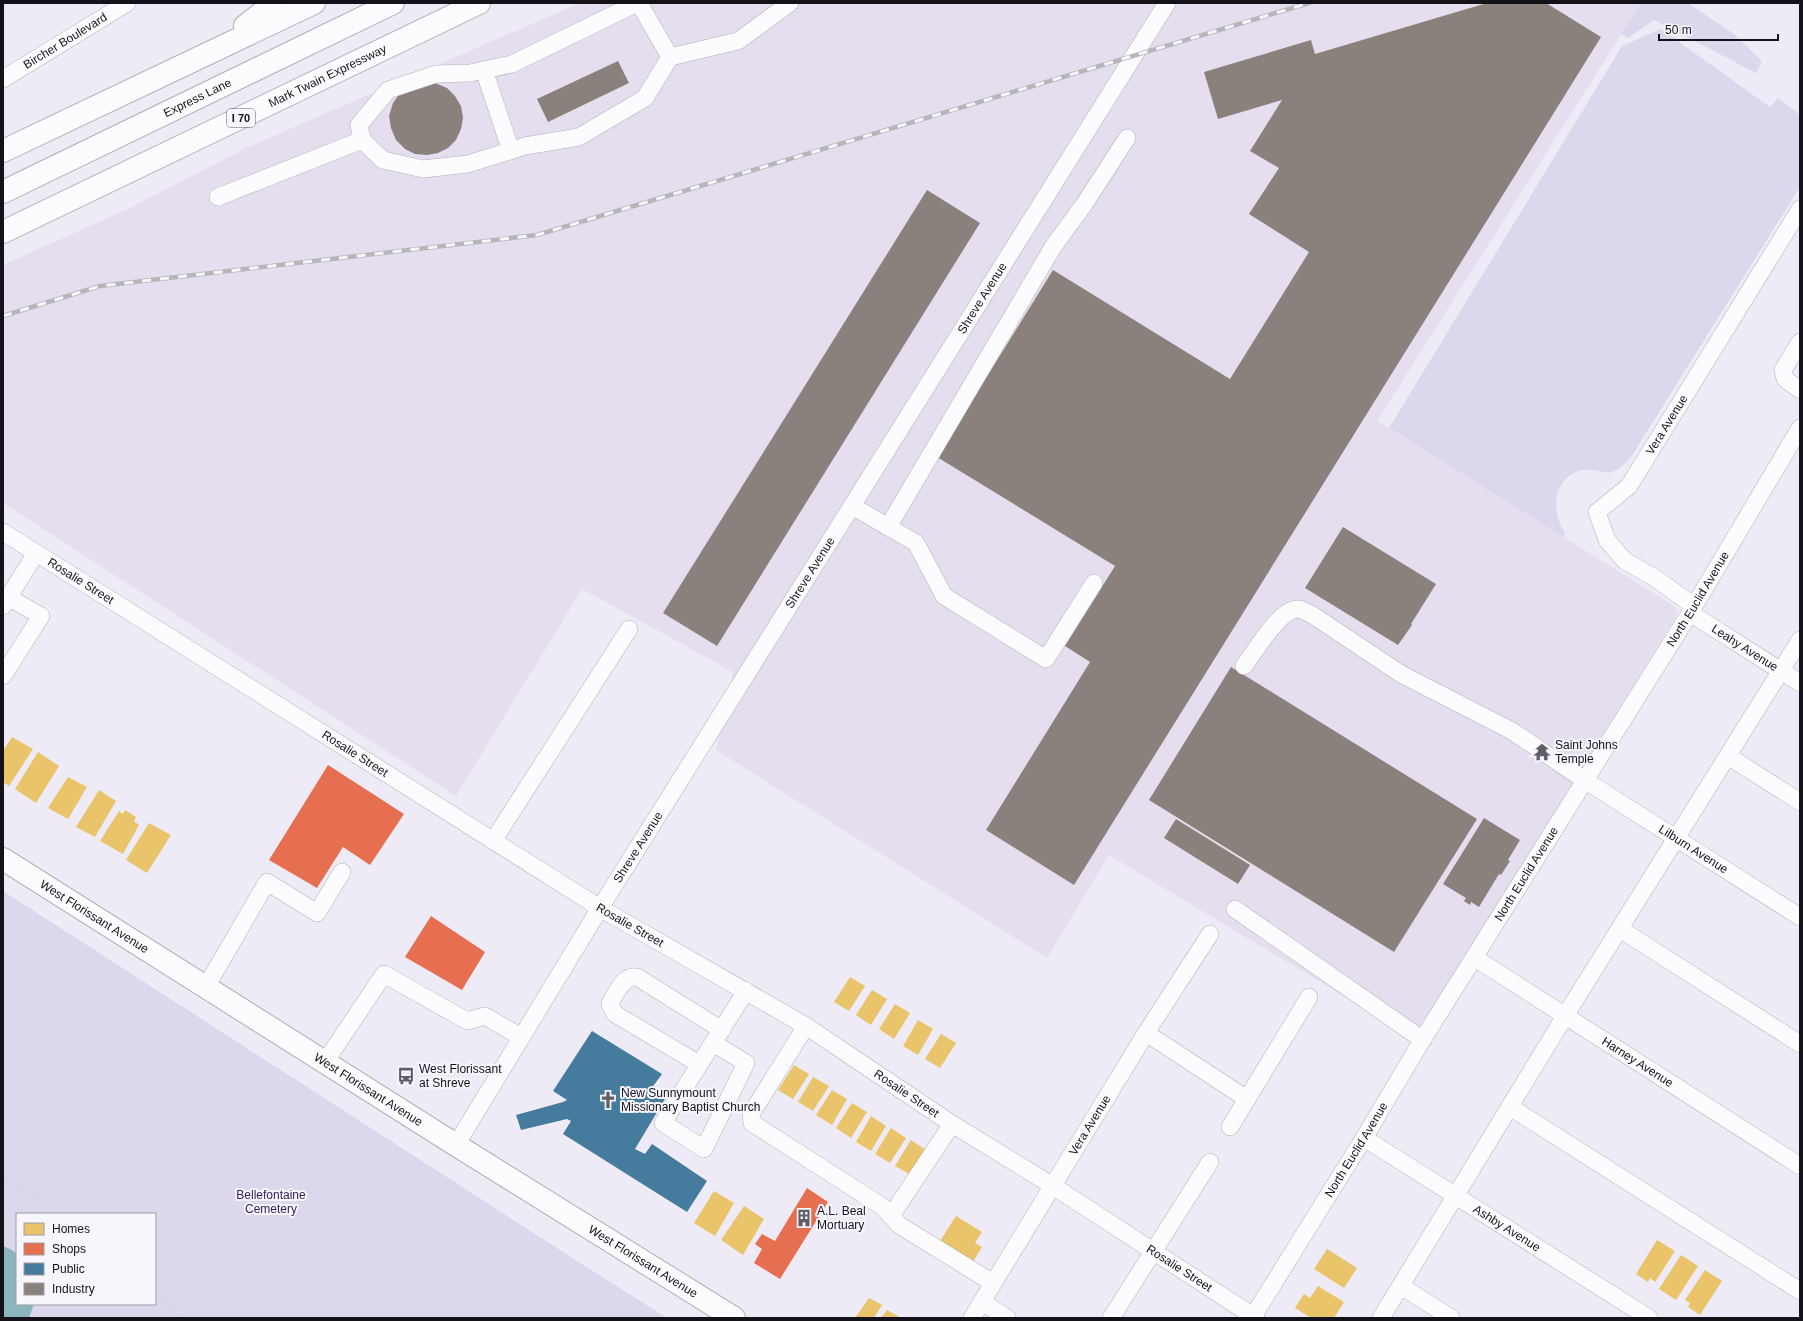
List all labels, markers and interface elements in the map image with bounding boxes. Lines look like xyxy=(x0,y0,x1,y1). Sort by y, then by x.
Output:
street label: Bircher Boulevard xyxy=(21,10,110,72)
scale bar xyxy=(1659,16,1778,42)
text: 50 m xyxy=(1665,23,1692,37)
street label: Mark Twain Expressway xyxy=(266,42,389,110)
street label: Express Lane xyxy=(161,75,234,120)
road number: I 70 xyxy=(227,109,255,127)
street label: Shreve Avenue xyxy=(955,260,1010,336)
street label: Vera Avenue xyxy=(1643,392,1691,457)
street label: Shreve Avenue xyxy=(783,534,838,611)
street label: North Euclid Avenue xyxy=(1664,549,1732,649)
street label: Rosalie Street xyxy=(45,555,117,607)
street label: Leahy Avenue xyxy=(1709,622,1781,674)
street label: Rosalie Street xyxy=(319,728,391,780)
place label: Saint Johns Temple xyxy=(1555,738,1618,766)
temple icon: Saint Johns Temple xyxy=(1532,742,1552,762)
street label: Shreve Avenue xyxy=(611,809,666,885)
street label: Lilburn Avenue xyxy=(1656,822,1731,877)
street label: North Euclid Avenue xyxy=(1492,824,1561,924)
street label: West Florissant Avenue xyxy=(37,877,152,956)
street label: Rosalie Street xyxy=(594,900,667,950)
street label: Harney Avenue xyxy=(1599,1034,1676,1090)
street label: West Florissant Avenue xyxy=(311,1050,425,1129)
place label: West Florissant at Shreve xyxy=(419,1062,502,1090)
bus stop icon: West Florissant at Shreve xyxy=(396,1066,416,1086)
street label: Rosalie Street xyxy=(871,1067,942,1121)
place label: New Sunnymount Missionary Baptist Church xyxy=(621,1086,760,1114)
church icon: New Sunnymount Missionary Baptist Church xyxy=(598,1090,618,1110)
street label: Vera Avenue xyxy=(1066,1092,1114,1158)
street label: North Euclid Avenue xyxy=(1322,1099,1391,1200)
park label: Bellefontaine Cemetery xyxy=(236,1188,306,1216)
street label: Ashby Avenue xyxy=(1471,1202,1543,1255)
place label: A.L. Beal Mortuary xyxy=(817,1204,866,1232)
building icon: A.L. Beal Mortuary xyxy=(794,1208,814,1228)
legend xyxy=(16,1213,156,1305)
text: Homes xyxy=(52,1222,90,1236)
street label: West Florissant Avenue xyxy=(586,1222,700,1301)
text: Shops xyxy=(52,1242,86,1256)
street label: Rosalie Street xyxy=(1144,1242,1215,1295)
text: Public xyxy=(52,1262,85,1276)
text: Industry xyxy=(52,1282,95,1296)

